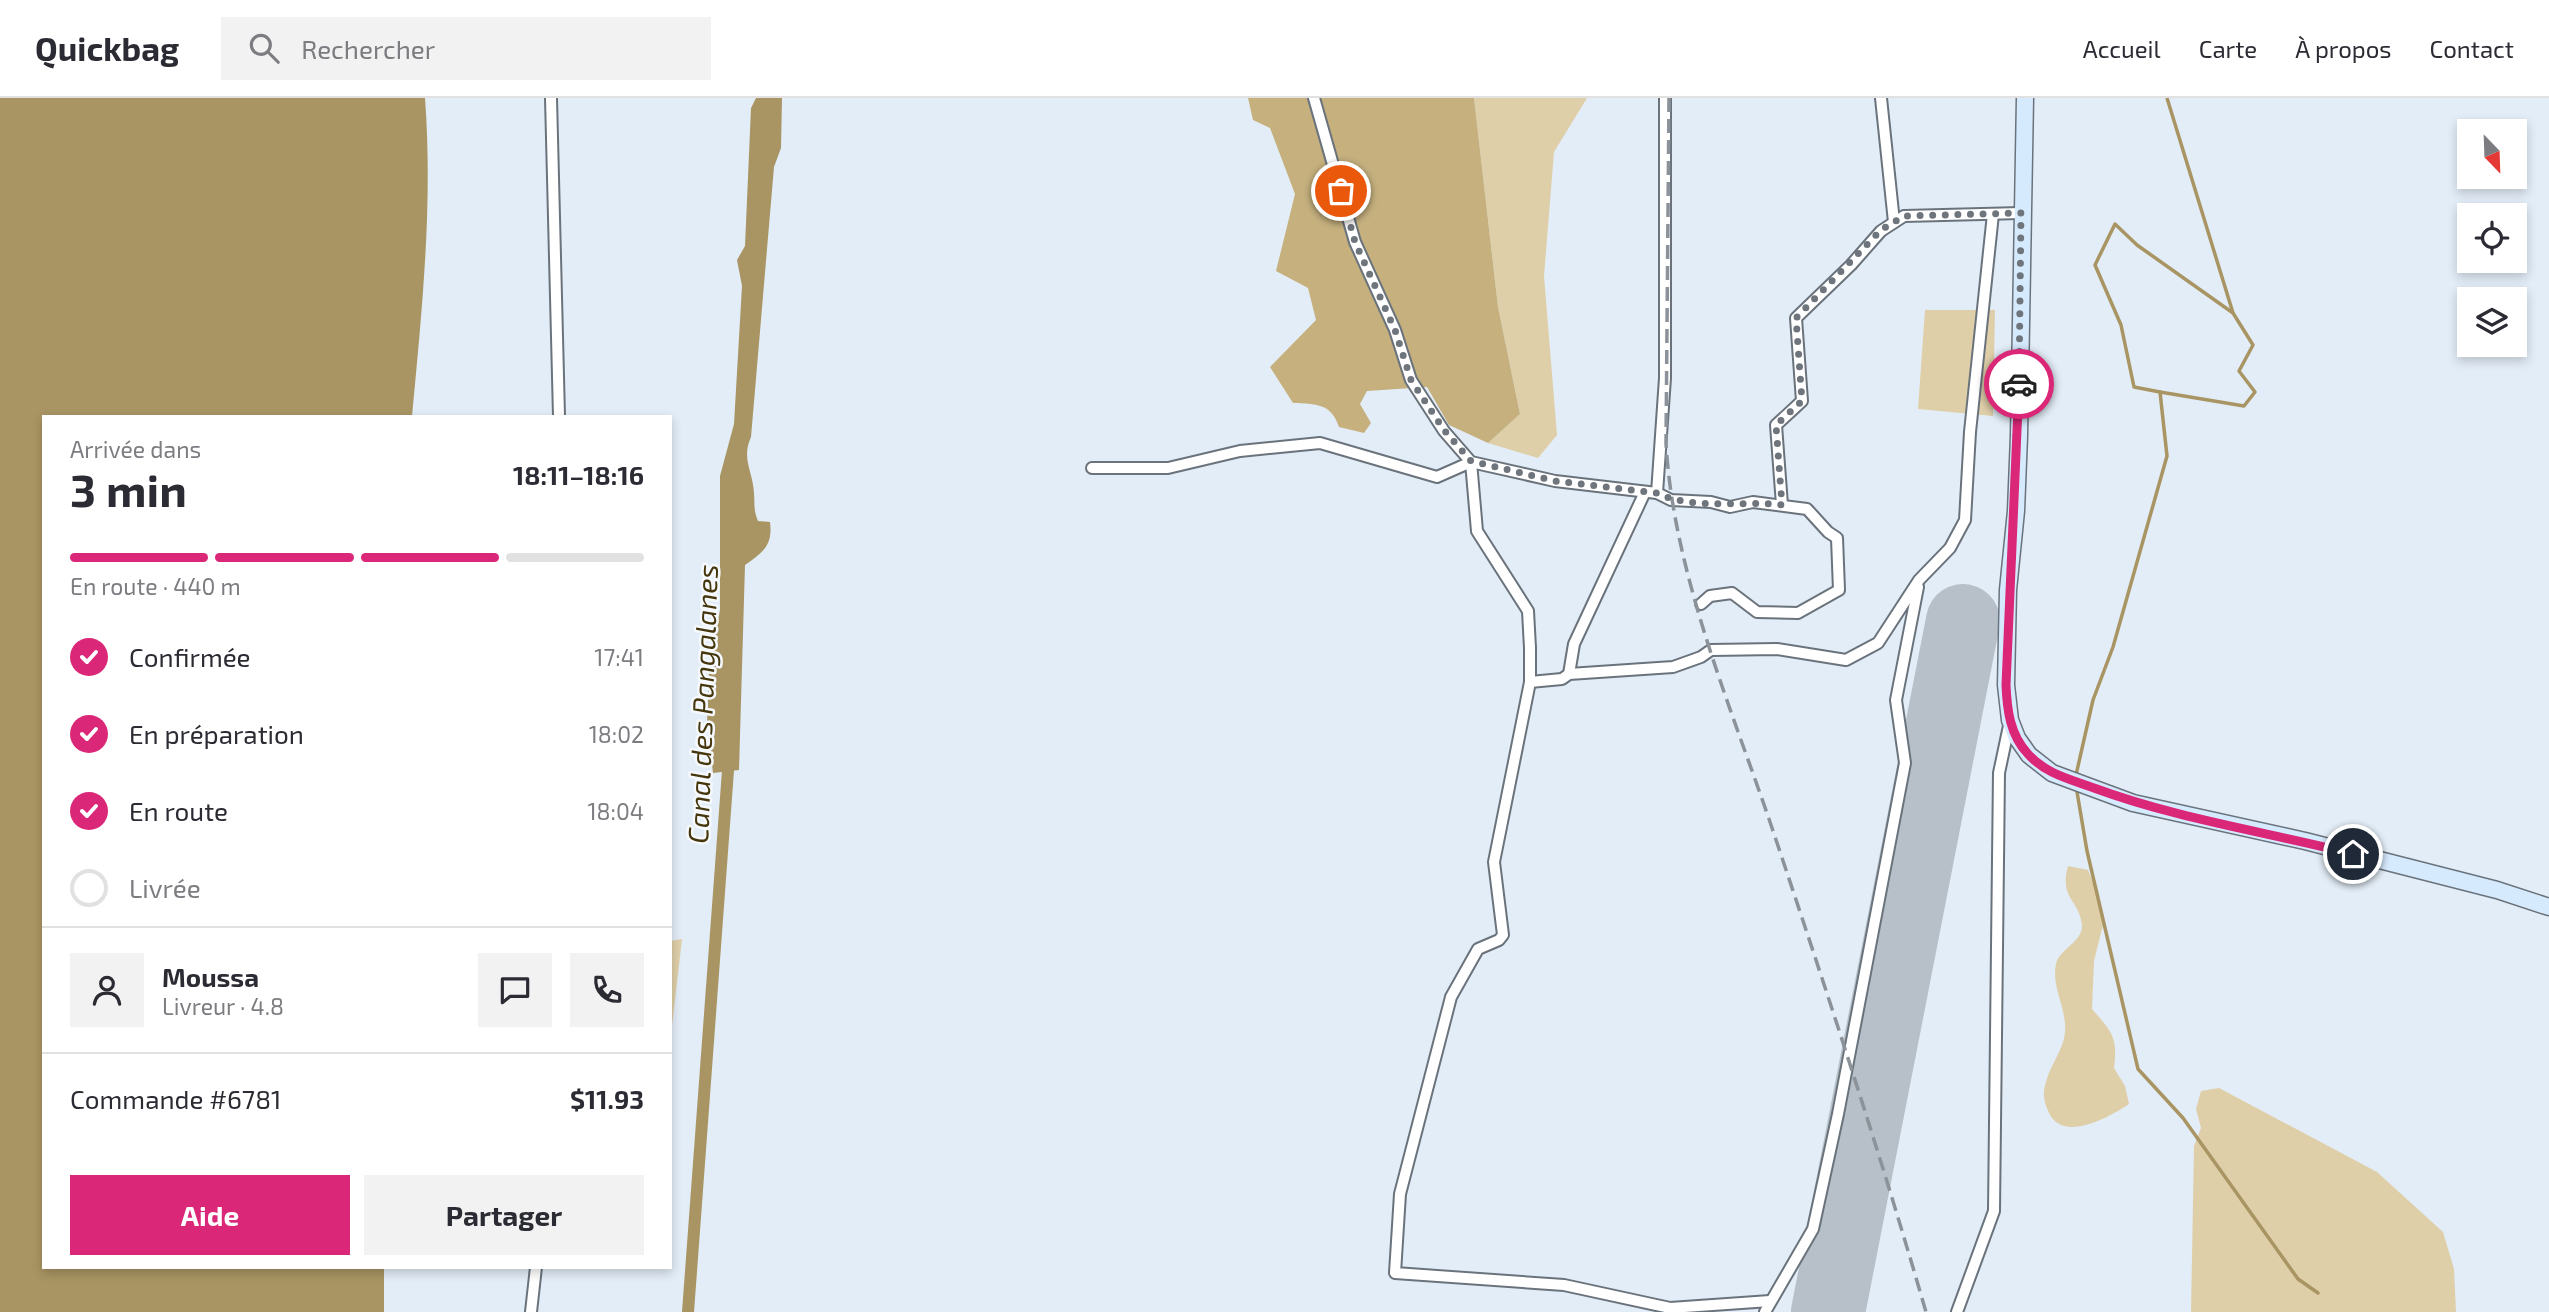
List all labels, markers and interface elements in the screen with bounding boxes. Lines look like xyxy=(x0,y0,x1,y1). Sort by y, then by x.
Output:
search box xyxy=(221,17,711,80)
text: Quickbag xyxy=(35,28,179,68)
icon: search xyxy=(245,29,283,67)
text: Rechercher xyxy=(301,33,435,64)
text: Accueil xyxy=(2083,34,2161,63)
text: Carte xyxy=(2199,34,2257,63)
text: À propos xyxy=(2295,34,2392,63)
text: Contact xyxy=(2430,34,2514,63)
north arrow xyxy=(2457,119,2527,189)
map controls xyxy=(2457,119,2527,357)
pin xyxy=(1311,161,1371,221)
icon: bag xyxy=(1322,172,1360,210)
button: locate xyxy=(2457,203,2527,273)
button: layers xyxy=(2457,287,2527,357)
courier xyxy=(1984,349,2054,419)
icon: car xyxy=(2000,365,2038,403)
text: Arrivée dans xyxy=(70,435,201,463)
text: 18:11–18:16 xyxy=(513,459,644,490)
text: 3 min xyxy=(70,461,187,516)
water label: Canal des Pangalanes xyxy=(680,564,724,844)
text: En route · 440 m xyxy=(70,572,241,600)
icon: check xyxy=(70,638,108,676)
text: Confirmée xyxy=(129,641,251,672)
text: 17:41 xyxy=(594,643,644,671)
icon: check xyxy=(70,715,108,753)
text: En préparation xyxy=(129,718,304,749)
text: 18:02 xyxy=(589,720,644,748)
icon: check xyxy=(70,792,108,830)
text: En route xyxy=(129,795,228,826)
text: 18:04 xyxy=(587,797,644,825)
pin xyxy=(2323,824,2383,884)
icon: home xyxy=(2334,835,2372,873)
text: Livrée xyxy=(129,872,201,903)
button: person xyxy=(70,953,144,1027)
button: chat xyxy=(478,953,552,1027)
button: phone xyxy=(570,953,644,1027)
text: Moussa xyxy=(162,961,259,992)
text: Livreur · 4.8 xyxy=(162,992,284,1020)
text: Commande #6781 xyxy=(70,1083,281,1114)
text: $11.93 xyxy=(570,1083,644,1114)
button: Aide xyxy=(70,1175,350,1255)
button: Partager xyxy=(364,1175,644,1255)

